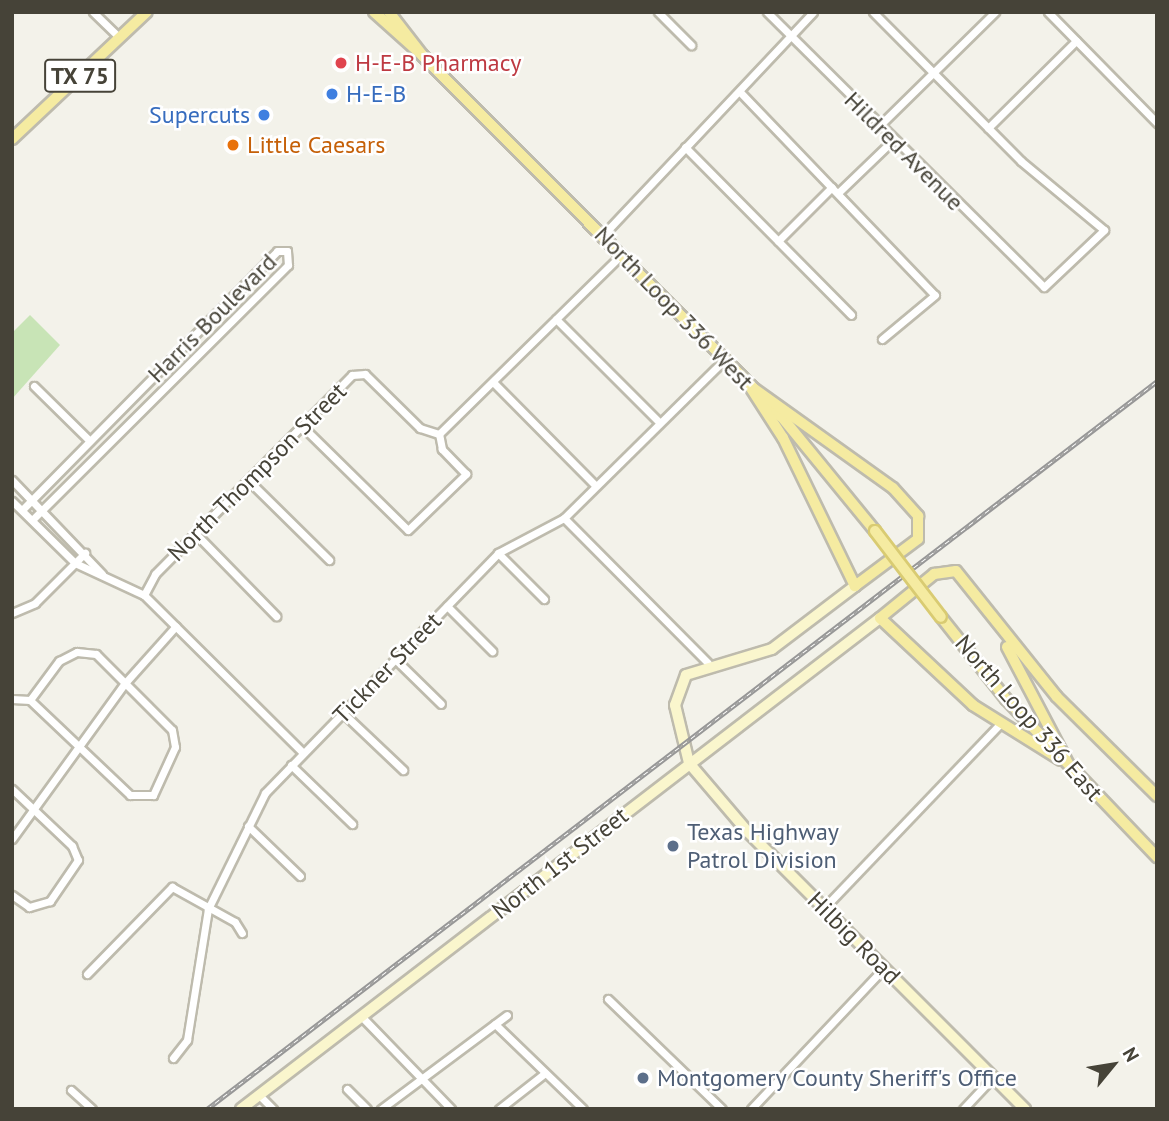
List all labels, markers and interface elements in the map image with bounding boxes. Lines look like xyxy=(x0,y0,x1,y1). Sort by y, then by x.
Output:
place label: H-E-B Pharmacy xyxy=(355,49,521,77)
marker: H-E-B Pharmacy xyxy=(333,55,349,71)
road number: TX 75 xyxy=(43,57,117,96)
place label: H-E-B xyxy=(346,80,406,108)
street label: Hildred Avenue xyxy=(838,85,970,217)
marker: H-E-B xyxy=(324,86,340,102)
place label: Supercuts xyxy=(149,101,250,129)
marker: Supercuts xyxy=(256,107,272,123)
place label: Little Caesars xyxy=(247,131,385,159)
marker: Little Caesars xyxy=(225,137,241,153)
street label: North Loop 336 West xyxy=(588,220,760,396)
street label: Harris Boulevard xyxy=(142,248,282,388)
street label: North Thompson Street xyxy=(162,377,352,567)
street label: Tickner Street xyxy=(327,606,447,730)
street label: North Loop 336 East xyxy=(949,629,1109,807)
street label: North 1st Street xyxy=(486,801,634,925)
place label: Texas Highway Patrol Division xyxy=(687,818,839,874)
marker: Texas Highway Patrol Division xyxy=(665,838,681,854)
street label: Hilbig Road xyxy=(802,886,906,990)
north arrow xyxy=(1078,1030,1148,1100)
text: N xyxy=(1118,1043,1145,1066)
place label: Montgomery County Sheriff's Office xyxy=(657,1064,1019,1092)
marker: Montgomery County Sheriff's Office xyxy=(635,1070,651,1086)

